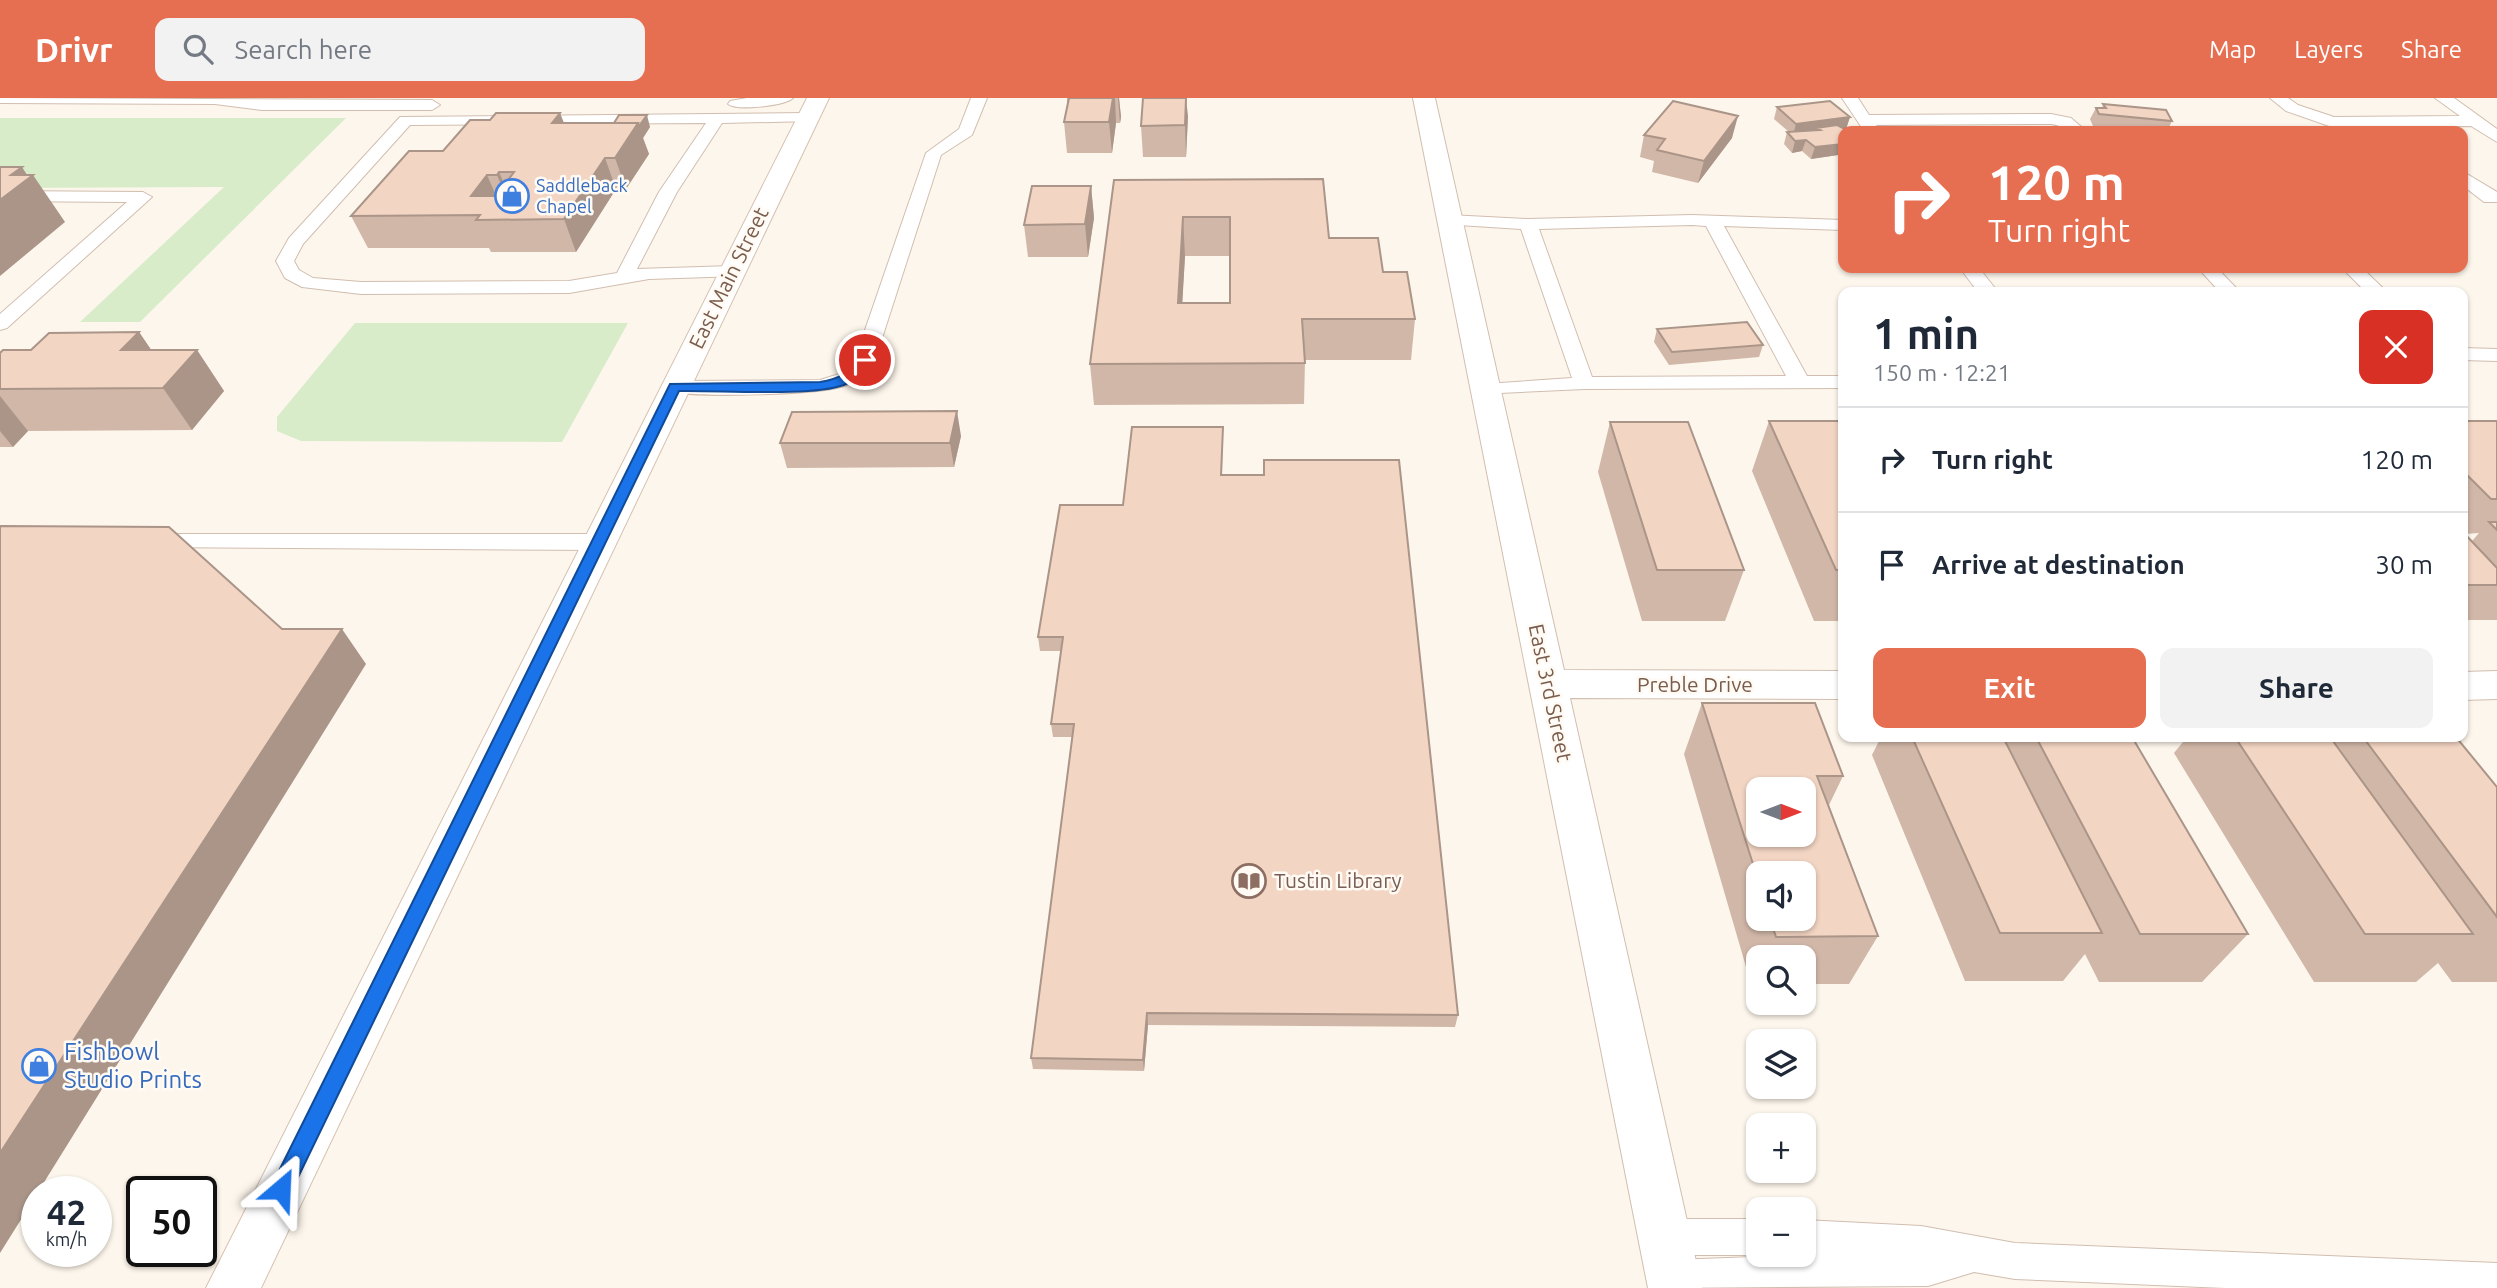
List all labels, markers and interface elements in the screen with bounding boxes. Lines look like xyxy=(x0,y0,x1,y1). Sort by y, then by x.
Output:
search box xyxy=(155,18,645,81)
icon: search xyxy=(179,30,217,68)
text: Drivr xyxy=(35,31,113,68)
text: Search here xyxy=(235,35,372,64)
text: Map xyxy=(2209,36,2256,63)
text: Layers xyxy=(2294,36,2363,63)
text: Share xyxy=(2401,36,2462,63)
icon: right xyxy=(1873,154,1964,245)
text: 120 m xyxy=(1988,154,2125,209)
place label: Saddleback Chapel xyxy=(536,175,628,216)
shop icon: Saddleback Chapel xyxy=(493,177,531,215)
street label: East Main Street xyxy=(683,203,773,352)
text: Turn right xyxy=(1988,212,2130,248)
text: 1 min xyxy=(1873,310,1979,357)
button: close xyxy=(2359,310,2433,384)
pin xyxy=(835,330,895,390)
icon: arrive xyxy=(846,341,884,379)
text: 150 m · 12:21 xyxy=(1873,360,2011,385)
icon: right xyxy=(1873,441,1911,479)
text: Turn right xyxy=(1932,445,2053,474)
text: 120 m xyxy=(2361,445,2433,474)
icon: arrive xyxy=(1873,546,1911,584)
text: Arrive at destination xyxy=(1932,550,2185,579)
text: 30 m xyxy=(2375,550,2433,579)
street label: East 3rd Street xyxy=(1525,622,1577,764)
button: Exit xyxy=(1873,648,2146,728)
button: Share xyxy=(2160,648,2433,728)
street label: Preble Drive xyxy=(1637,672,1753,696)
north arrow xyxy=(1746,777,1816,847)
map controls xyxy=(1746,777,1816,1267)
button: sound xyxy=(1746,861,1816,931)
library icon: Tustin Library xyxy=(1230,862,1268,900)
place label: Tustin Library xyxy=(1274,868,1402,892)
button: search xyxy=(1746,945,1816,1015)
button: layers xyxy=(1746,1029,1816,1099)
place label: Fishbowl Studio Prints xyxy=(64,1038,202,1093)
shop icon: Fishbowl Studio Prints xyxy=(20,1047,58,1085)
button: + xyxy=(1746,1113,1816,1183)
position arrow xyxy=(244,1152,318,1226)
speed limit sign: 50 xyxy=(126,1176,217,1267)
text: 42 xyxy=(47,1192,86,1232)
button: − xyxy=(1746,1197,1816,1267)
text: km/h xyxy=(46,1229,87,1249)

